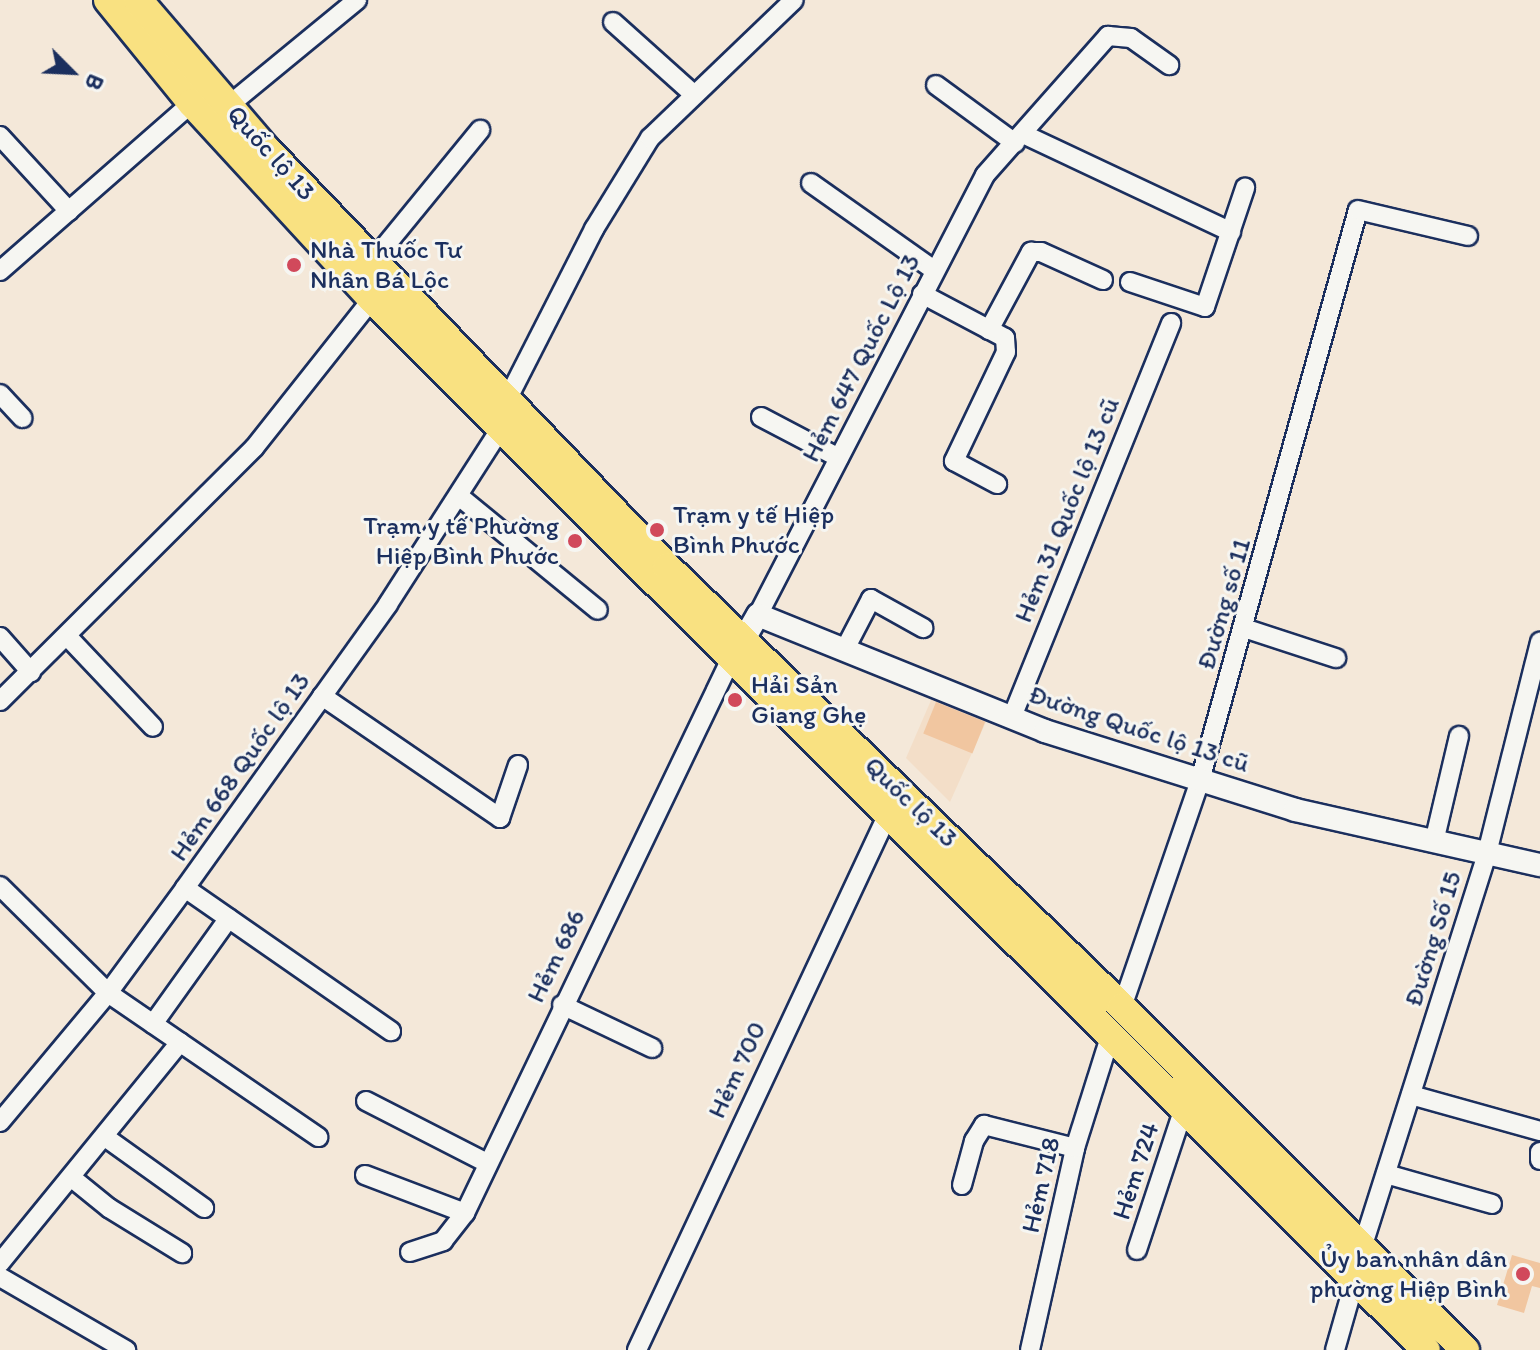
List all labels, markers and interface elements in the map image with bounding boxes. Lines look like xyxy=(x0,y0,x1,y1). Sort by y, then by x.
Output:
north arrow xyxy=(32,32,112,112)
text: B xyxy=(79,70,110,94)
street label: Quốc lộ 13 xyxy=(220,99,322,207)
place label: Nhà Thuốc Tư Nhân Bá Lộc xyxy=(310,234,463,296)
street label: Hẻm 647 Quốc Lộ 13 xyxy=(795,249,927,467)
marker: Nhà Thuốc Tư Nhân Bá Lộc xyxy=(285,256,303,274)
street label: Hẻm 31 Quốc lộ 13 cũ xyxy=(1008,393,1126,627)
place label: Trạm y tế Hiệp Bình Phước xyxy=(673,499,834,560)
place label: Trạm y tế Phường Hiệp Bình Phước xyxy=(363,510,559,572)
marker: Trạm y tế Hiệp Bình Phước xyxy=(648,521,666,539)
marker: Trạm y tế Phường Hiệp Bình Phước xyxy=(566,532,584,550)
street label: Đường số 11 xyxy=(1190,535,1258,673)
street label: Hẻm 668 Quốc lộ 13 xyxy=(163,667,317,867)
place label: Hải Sản Giang Ghẹ xyxy=(751,669,866,730)
street label: Đường Quốc lộ 13 cũ xyxy=(1025,679,1253,779)
marker: Hải Sản Giang Ghẹ xyxy=(726,691,744,709)
street label: Quốc lộ 13 xyxy=(858,750,964,854)
street label: Đường Số 15 xyxy=(1398,868,1468,1010)
street label: Hẻm 686 xyxy=(520,904,592,1008)
street label: Hẻm 700 xyxy=(701,1017,773,1123)
street label: Hẻm 724 xyxy=(1106,1118,1166,1224)
street label: Hẻm 718 xyxy=(1015,1134,1067,1236)
place label: Ủy ban nhân dân phường Hiệp Bình xyxy=(1309,1243,1507,1304)
marker: Ủy ban nhân dân phường Hiệp Bình xyxy=(1514,1265,1532,1283)

